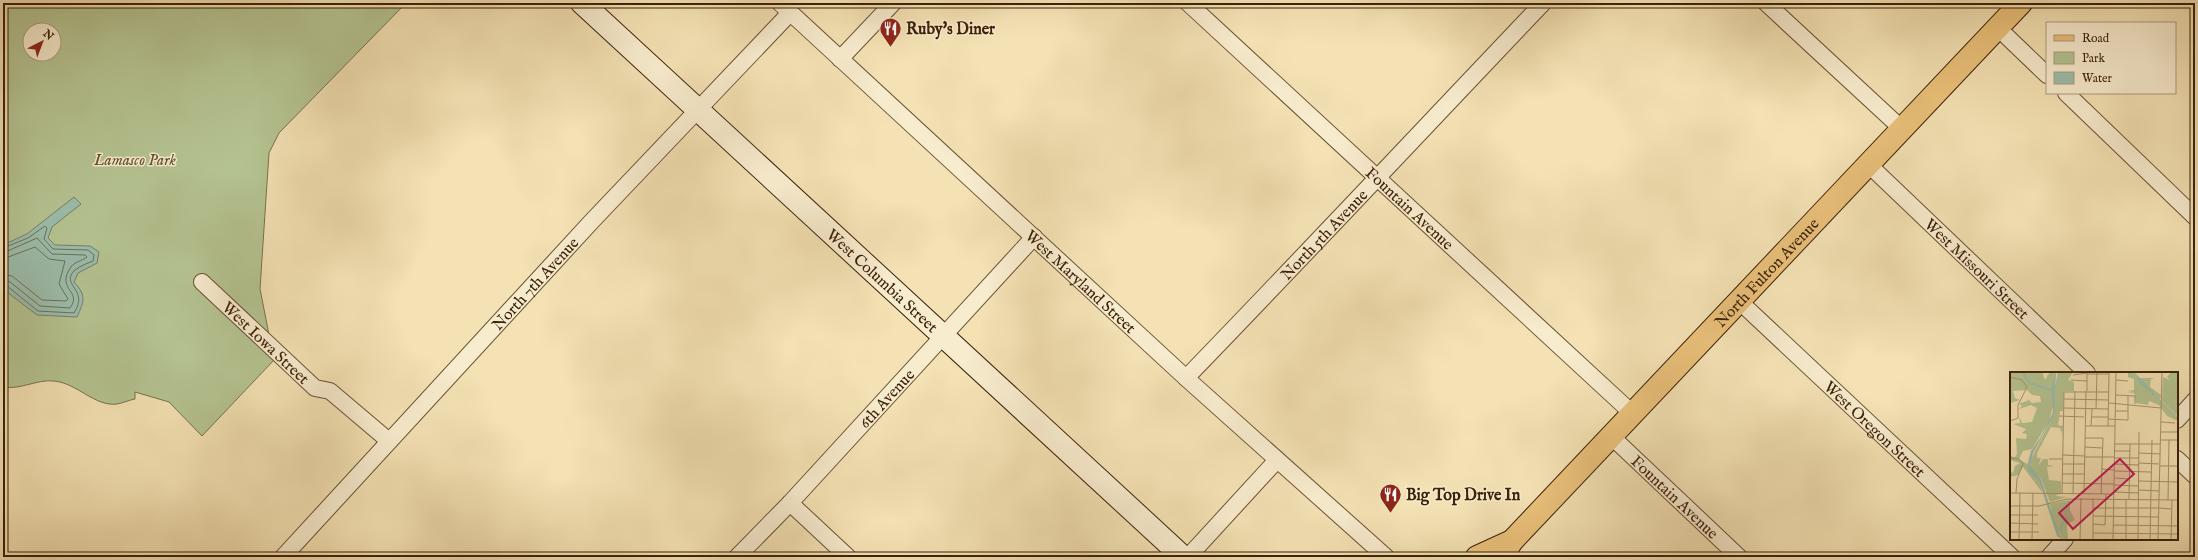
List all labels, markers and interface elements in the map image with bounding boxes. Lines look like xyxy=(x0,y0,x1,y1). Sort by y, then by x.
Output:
restaurant icon: Ruby's Diner xyxy=(877,15,903,48)
place label: Ruby's Diner xyxy=(906,20,995,40)
north arrow xyxy=(22,22,62,62)
legend xyxy=(2046,22,2176,94)
text: N xyxy=(39,26,57,44)
text: Road xyxy=(2082,31,2110,46)
text: Park xyxy=(2082,51,2105,66)
text: Water xyxy=(2082,71,2113,86)
park label: Lamasco Park xyxy=(93,151,177,171)
street label: Fountain Avenue xyxy=(1360,164,1457,255)
street label: North 5th Avenue xyxy=(1277,186,1373,285)
street label: North Fulton Avenue xyxy=(1711,215,1824,332)
street label: West Missouri Street xyxy=(1919,215,2033,325)
street label: West Columbia Street xyxy=(822,225,942,338)
street label: West Maryland Street xyxy=(1020,227,1140,339)
street label: North 7th Avenue xyxy=(489,234,584,335)
street label: West Iowa Street xyxy=(217,298,313,390)
street label: 6th Avenue xyxy=(856,366,920,433)
inset map xyxy=(2010,372,2178,540)
street label: West Oregon Street xyxy=(1819,378,1929,483)
street label: Fountain Avenue xyxy=(1626,452,1722,544)
restaurant icon: Big Top Drive In xyxy=(1378,481,1404,514)
place label: Big Top Drive In xyxy=(1406,486,1521,506)

